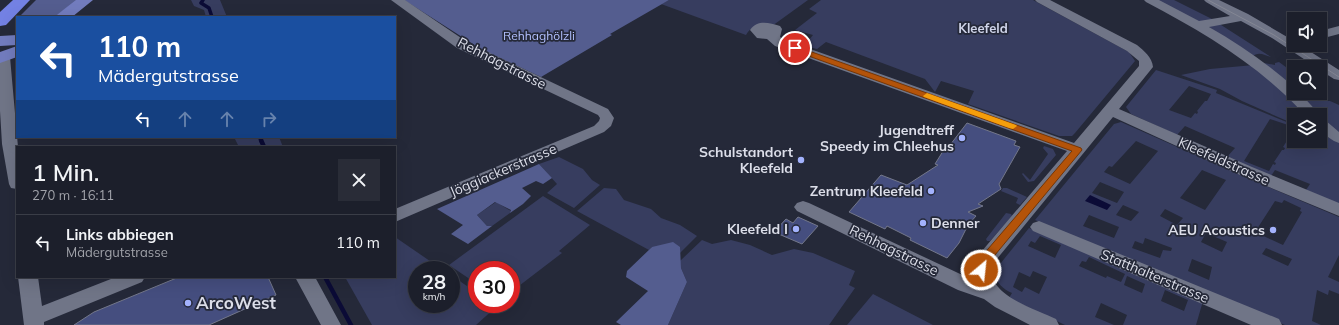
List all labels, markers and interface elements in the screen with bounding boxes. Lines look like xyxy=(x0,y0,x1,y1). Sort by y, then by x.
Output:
map controls xyxy=(1287,12,1327,148)
button: sound xyxy=(1287,12,1327,52)
district label: Kleefeld xyxy=(958,20,1008,36)
park label: Rehhaghölzli xyxy=(503,28,575,43)
text: 110 m xyxy=(98,29,181,64)
pin xyxy=(778,31,812,65)
icon: left xyxy=(32,32,84,84)
street label: Rehhagstrasse xyxy=(455,33,549,93)
icon: arrive xyxy=(784,37,806,59)
button: search xyxy=(1287,60,1327,100)
text: Mädergutstrasse xyxy=(98,64,239,87)
icon: left xyxy=(132,108,154,130)
icon: ahead xyxy=(174,108,196,130)
icon: ahead xyxy=(216,108,238,130)
icon: right xyxy=(258,108,280,130)
button: layers xyxy=(1287,108,1327,148)
place label: Jugendtreff Speedy im Chleehus xyxy=(820,121,955,155)
marker: Jugendtreff Speedy im Chleehus xyxy=(957,133,967,143)
street label: Kleefeldstrasse xyxy=(1176,133,1272,189)
street label: Jöggiackerstrasse xyxy=(447,139,559,201)
place label: Schulstandort Kleefeld xyxy=(699,143,794,177)
marker: Schulstandort Kleefeld xyxy=(796,155,806,165)
text: 1 Min. xyxy=(32,157,99,187)
button: close xyxy=(338,159,380,201)
place label: Zentrum Kleefeld xyxy=(810,182,923,200)
marker: Zentrum Kleefeld xyxy=(926,186,936,196)
text: 270 m · 16:11 xyxy=(32,187,114,203)
place label: Denner xyxy=(931,214,980,232)
marker: Denner xyxy=(918,218,928,228)
place label: Kleefeld I xyxy=(727,220,788,238)
street label: Rehhagstrasse xyxy=(846,221,942,279)
place label: AEU Acoustics xyxy=(1168,221,1265,239)
marker: Kleefeld I xyxy=(791,224,801,234)
text: Links abbiegen xyxy=(66,225,174,244)
marker: AEU Acoustics xyxy=(1268,225,1278,235)
icon: left xyxy=(32,232,54,254)
text: 110 m xyxy=(336,233,380,252)
text: Mädergutstrasse xyxy=(66,244,168,260)
street label: Statthalterstrasse xyxy=(1098,245,1212,307)
position arrow xyxy=(960,249,1002,291)
speed limit sign: 30 xyxy=(468,261,520,313)
text: 28 xyxy=(422,269,446,294)
text: km/h xyxy=(423,290,445,303)
place label: ArcoWest xyxy=(196,292,276,313)
marker: ArcoWest xyxy=(183,298,193,308)

